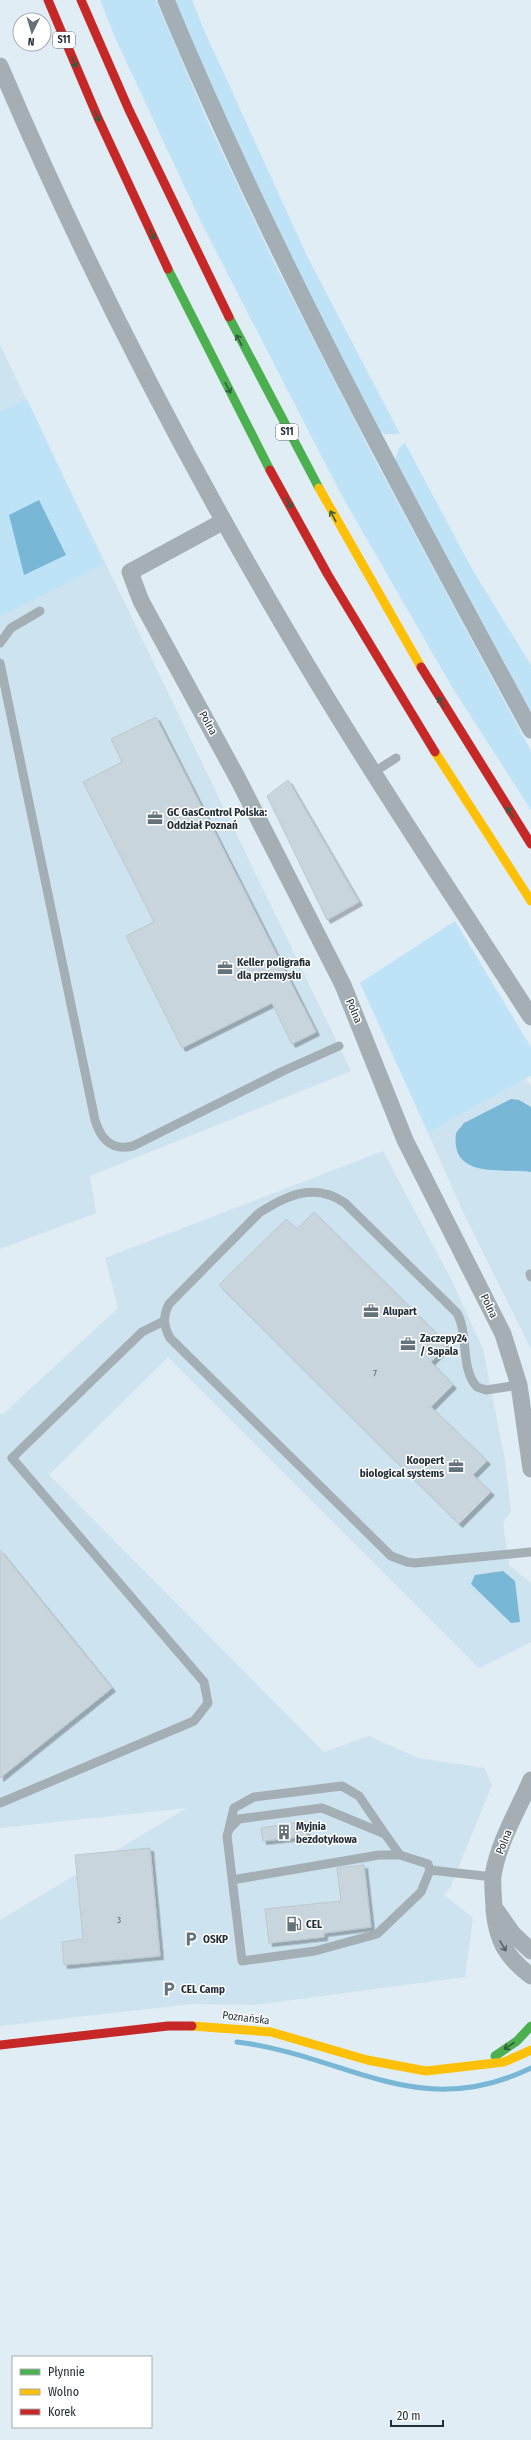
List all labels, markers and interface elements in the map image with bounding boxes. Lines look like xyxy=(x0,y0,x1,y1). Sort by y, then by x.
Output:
north arrow xyxy=(12,12,52,52)
road number: S11 xyxy=(53,32,75,48)
text: N xyxy=(27,35,35,48)
one-way arrow xyxy=(70,55,78,67)
one-way arrow xyxy=(94,110,101,122)
one-way arrow xyxy=(149,228,156,240)
one-way arrow xyxy=(235,334,242,346)
one-way arrow xyxy=(225,382,232,394)
road number: S11 xyxy=(276,424,298,440)
one-way arrow xyxy=(286,497,294,509)
one-way arrow xyxy=(329,511,337,523)
one-way arrow xyxy=(436,696,444,708)
street label: Polna xyxy=(196,709,220,737)
place label: GC GasControl Polska: Oddział Poznań xyxy=(167,806,267,832)
one-way arrow xyxy=(506,807,514,818)
office icon: GC GasControl Polska: Oddział Poznań xyxy=(146,809,164,827)
place label: Keller poligrafia dla przemysłu xyxy=(237,956,311,982)
office icon: Keller poligrafia dla przemysłu xyxy=(216,959,234,977)
street label: Polna xyxy=(343,997,365,1025)
street label: Polna xyxy=(478,1292,500,1320)
office icon: Alupart xyxy=(362,1302,380,1320)
place label: Alupart xyxy=(382,1305,417,1318)
place label: Zaczepy24 / Sapala xyxy=(420,1332,468,1358)
office icon: Zaczepy24 / Sapala xyxy=(399,1335,417,1353)
house number: 7 xyxy=(373,1368,377,1378)
place label: Koopert biological systems xyxy=(360,1454,444,1480)
office icon: Koopert biological systems xyxy=(447,1457,465,1475)
place label: Myjnia bezdotykowa xyxy=(296,1820,358,1846)
building icon: Myjnia bezdotykowa xyxy=(275,1823,293,1841)
street label: Polna xyxy=(493,1828,515,1856)
house number: 3 xyxy=(117,1915,121,1925)
fuel station icon: CEL xyxy=(285,1915,303,1933)
place label: CEL xyxy=(306,1918,323,1931)
parking icon: OSKP xyxy=(182,1930,200,1948)
place label: OSKP xyxy=(203,1933,228,1946)
one-way arrow xyxy=(499,1940,507,1951)
parking icon: CEL Camp xyxy=(160,1980,178,1998)
place label: CEL Camp xyxy=(181,1983,225,1996)
street label: Poznańska xyxy=(222,2009,270,2027)
one-way arrow xyxy=(504,2042,515,2050)
legend xyxy=(12,2356,152,2428)
text: Płynnie xyxy=(48,2365,85,2379)
text: Wolno xyxy=(48,2385,79,2399)
scale bar xyxy=(391,2402,443,2428)
text: Korek xyxy=(48,2405,76,2419)
text: 20 m xyxy=(397,2409,421,2423)

